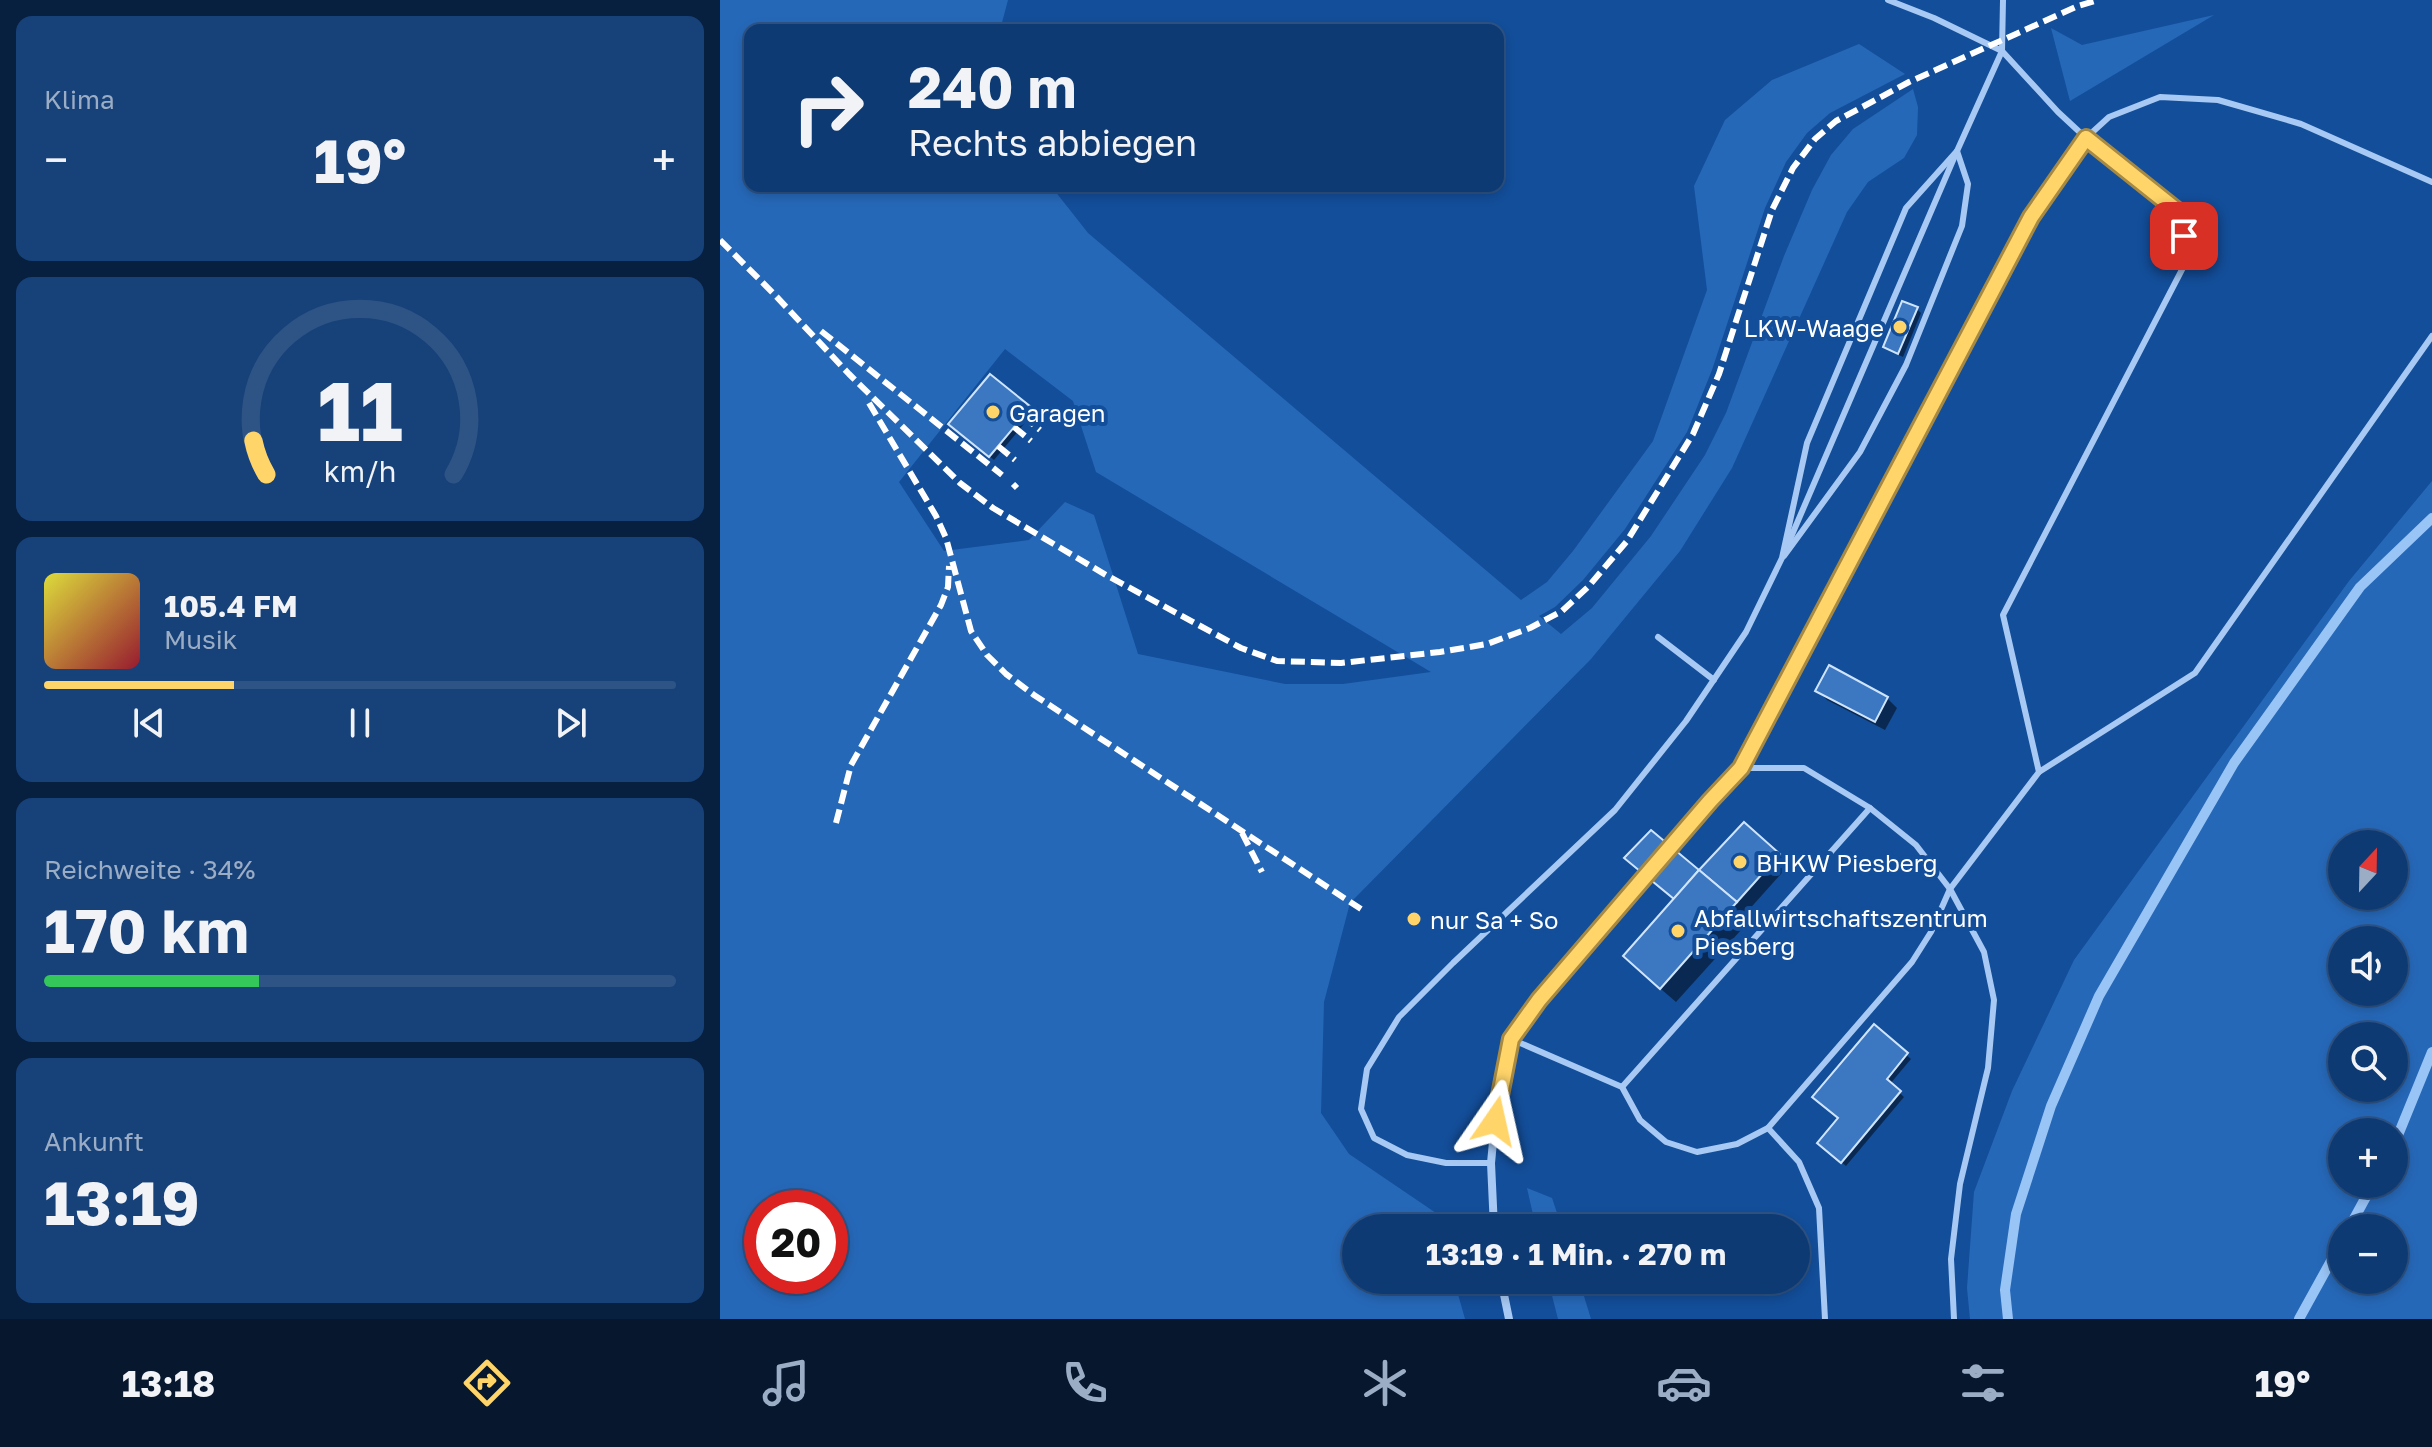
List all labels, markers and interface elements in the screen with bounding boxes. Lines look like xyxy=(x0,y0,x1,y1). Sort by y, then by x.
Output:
text: 240 m xyxy=(908,53,1077,120)
icon: right xyxy=(776,56,880,160)
text: Klima xyxy=(44,84,115,115)
text: Rechts abbiegen xyxy=(908,121,1197,164)
text: 19° xyxy=(314,124,406,196)
text: − xyxy=(44,133,68,186)
text: + xyxy=(652,133,676,186)
pin xyxy=(2150,202,2218,270)
icon: arrive xyxy=(2162,214,2206,258)
place label: LKW-Waage xyxy=(1743,313,1884,342)
marker: LKW-Waage xyxy=(1891,318,1909,336)
text: 11 xyxy=(317,358,403,458)
place label: Garagen xyxy=(1009,398,1106,427)
marker: Garagen xyxy=(984,403,1002,421)
text: km/h xyxy=(324,454,396,488)
text: 105.4 FM xyxy=(164,588,298,624)
text: Musik xyxy=(164,624,238,655)
icon: previous xyxy=(127,701,171,745)
icon: pause xyxy=(338,701,382,745)
icon: next xyxy=(549,701,593,745)
north arrow xyxy=(2328,830,2408,910)
map controls xyxy=(2328,830,2408,1294)
place label: BHKW Piesberg xyxy=(1756,848,1938,877)
marker: BHKW Piesberg xyxy=(1731,853,1749,871)
text: Reichweite · 34% xyxy=(44,854,255,885)
text: 170 km xyxy=(44,894,249,966)
place label: Abfallwirtschaftszentrum Piesberg xyxy=(1694,903,1988,960)
place label: nur Sa + So xyxy=(1430,905,1559,934)
marker: nur Sa + So xyxy=(1405,910,1423,928)
marker: Abfallwirtschaftszentrum Piesberg xyxy=(1669,922,1687,940)
button: sound xyxy=(2328,926,2408,1006)
button: search xyxy=(2328,1022,2408,1102)
position arrow xyxy=(1453,1079,1537,1163)
button: + xyxy=(2328,1118,2408,1198)
text: Ankunft xyxy=(44,1126,144,1157)
text: 13:19 xyxy=(44,1166,200,1238)
speed limit sign: 20 xyxy=(744,1190,848,1294)
button: − xyxy=(2328,1214,2408,1294)
text: 13:19 · 1 Min. · 270 m xyxy=(1426,1236,1726,1272)
icon: directions xyxy=(459,1355,515,1411)
icon: music xyxy=(758,1355,814,1411)
icon: phone xyxy=(1057,1355,1113,1411)
icon: climate xyxy=(1357,1355,1413,1411)
icon: car xyxy=(1656,1355,1712,1411)
icon: filters xyxy=(1955,1355,2011,1411)
text: 13:18 xyxy=(122,1362,215,1405)
text: 19° xyxy=(2255,1362,2310,1405)

